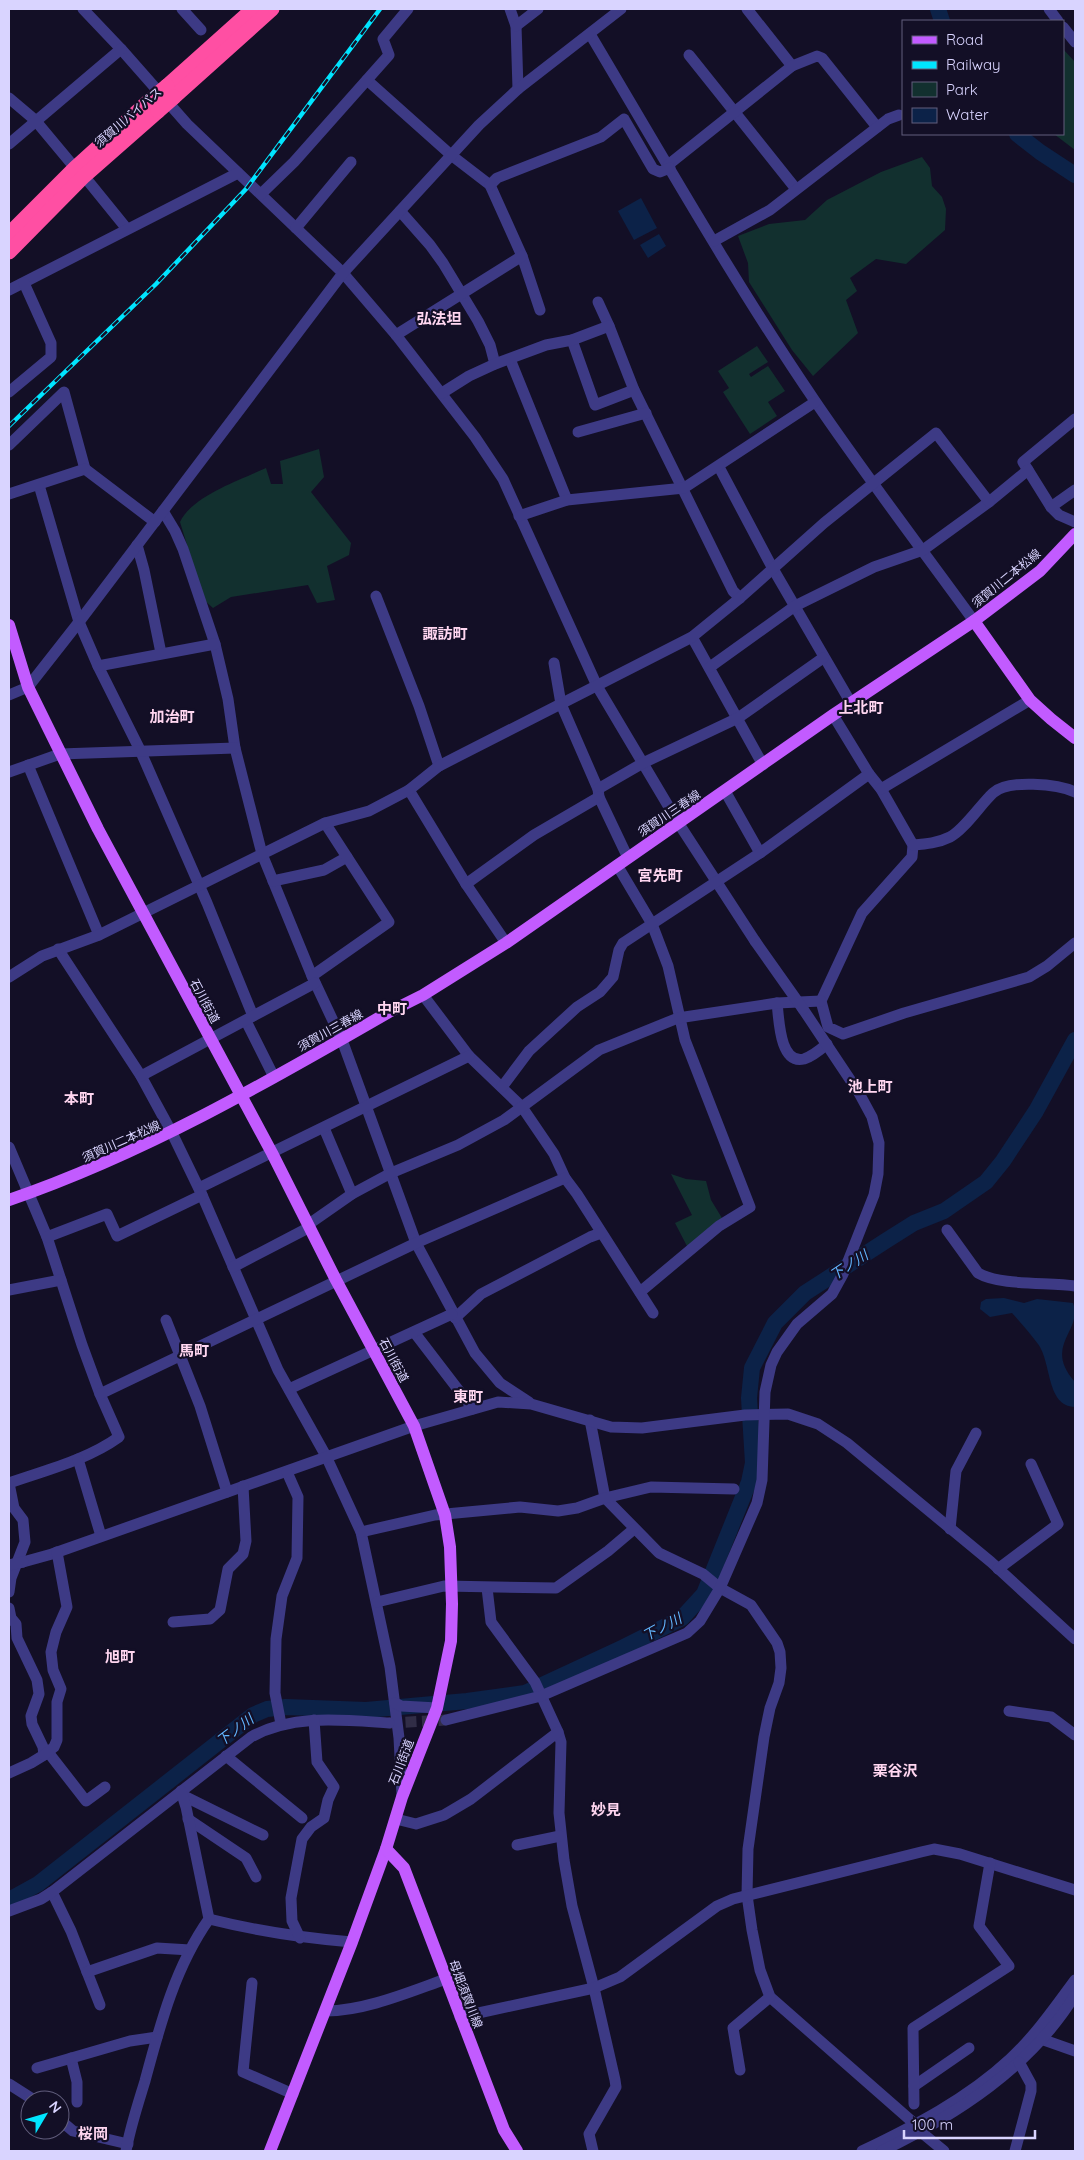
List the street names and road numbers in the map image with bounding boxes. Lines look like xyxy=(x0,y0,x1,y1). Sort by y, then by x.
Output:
street label: 須賀川バイパス xyxy=(91,84,165,150)
street label: 須賀川二本松線 xyxy=(969,546,1043,610)
street label: 須賀川三春線 xyxy=(635,787,703,839)
street label: 石川街道 xyxy=(187,976,223,1026)
street label: 須賀川三春線 xyxy=(295,1006,365,1054)
street label: 須賀川二本松線 xyxy=(80,1117,162,1165)
street label: 石川街道 xyxy=(376,1335,412,1385)
street label: 石川街道 xyxy=(385,1737,417,1787)
street label: 母畑須賀川線 xyxy=(446,1958,486,2030)

